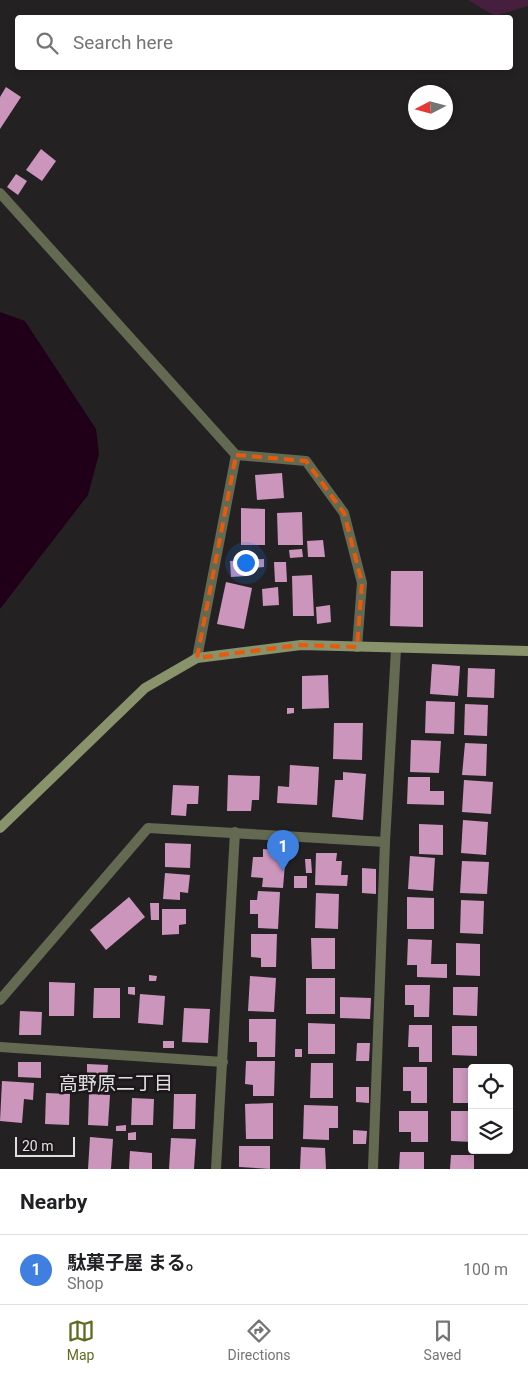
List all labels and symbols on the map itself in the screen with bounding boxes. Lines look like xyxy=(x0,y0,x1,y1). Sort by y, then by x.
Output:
north arrow xyxy=(408,85,453,130)
your location xyxy=(233,550,259,576)
pin: 1 xyxy=(267,830,299,871)
district label: 高野原二丁目 xyxy=(59,1072,173,1095)
scale bar xyxy=(15,1134,75,1157)

